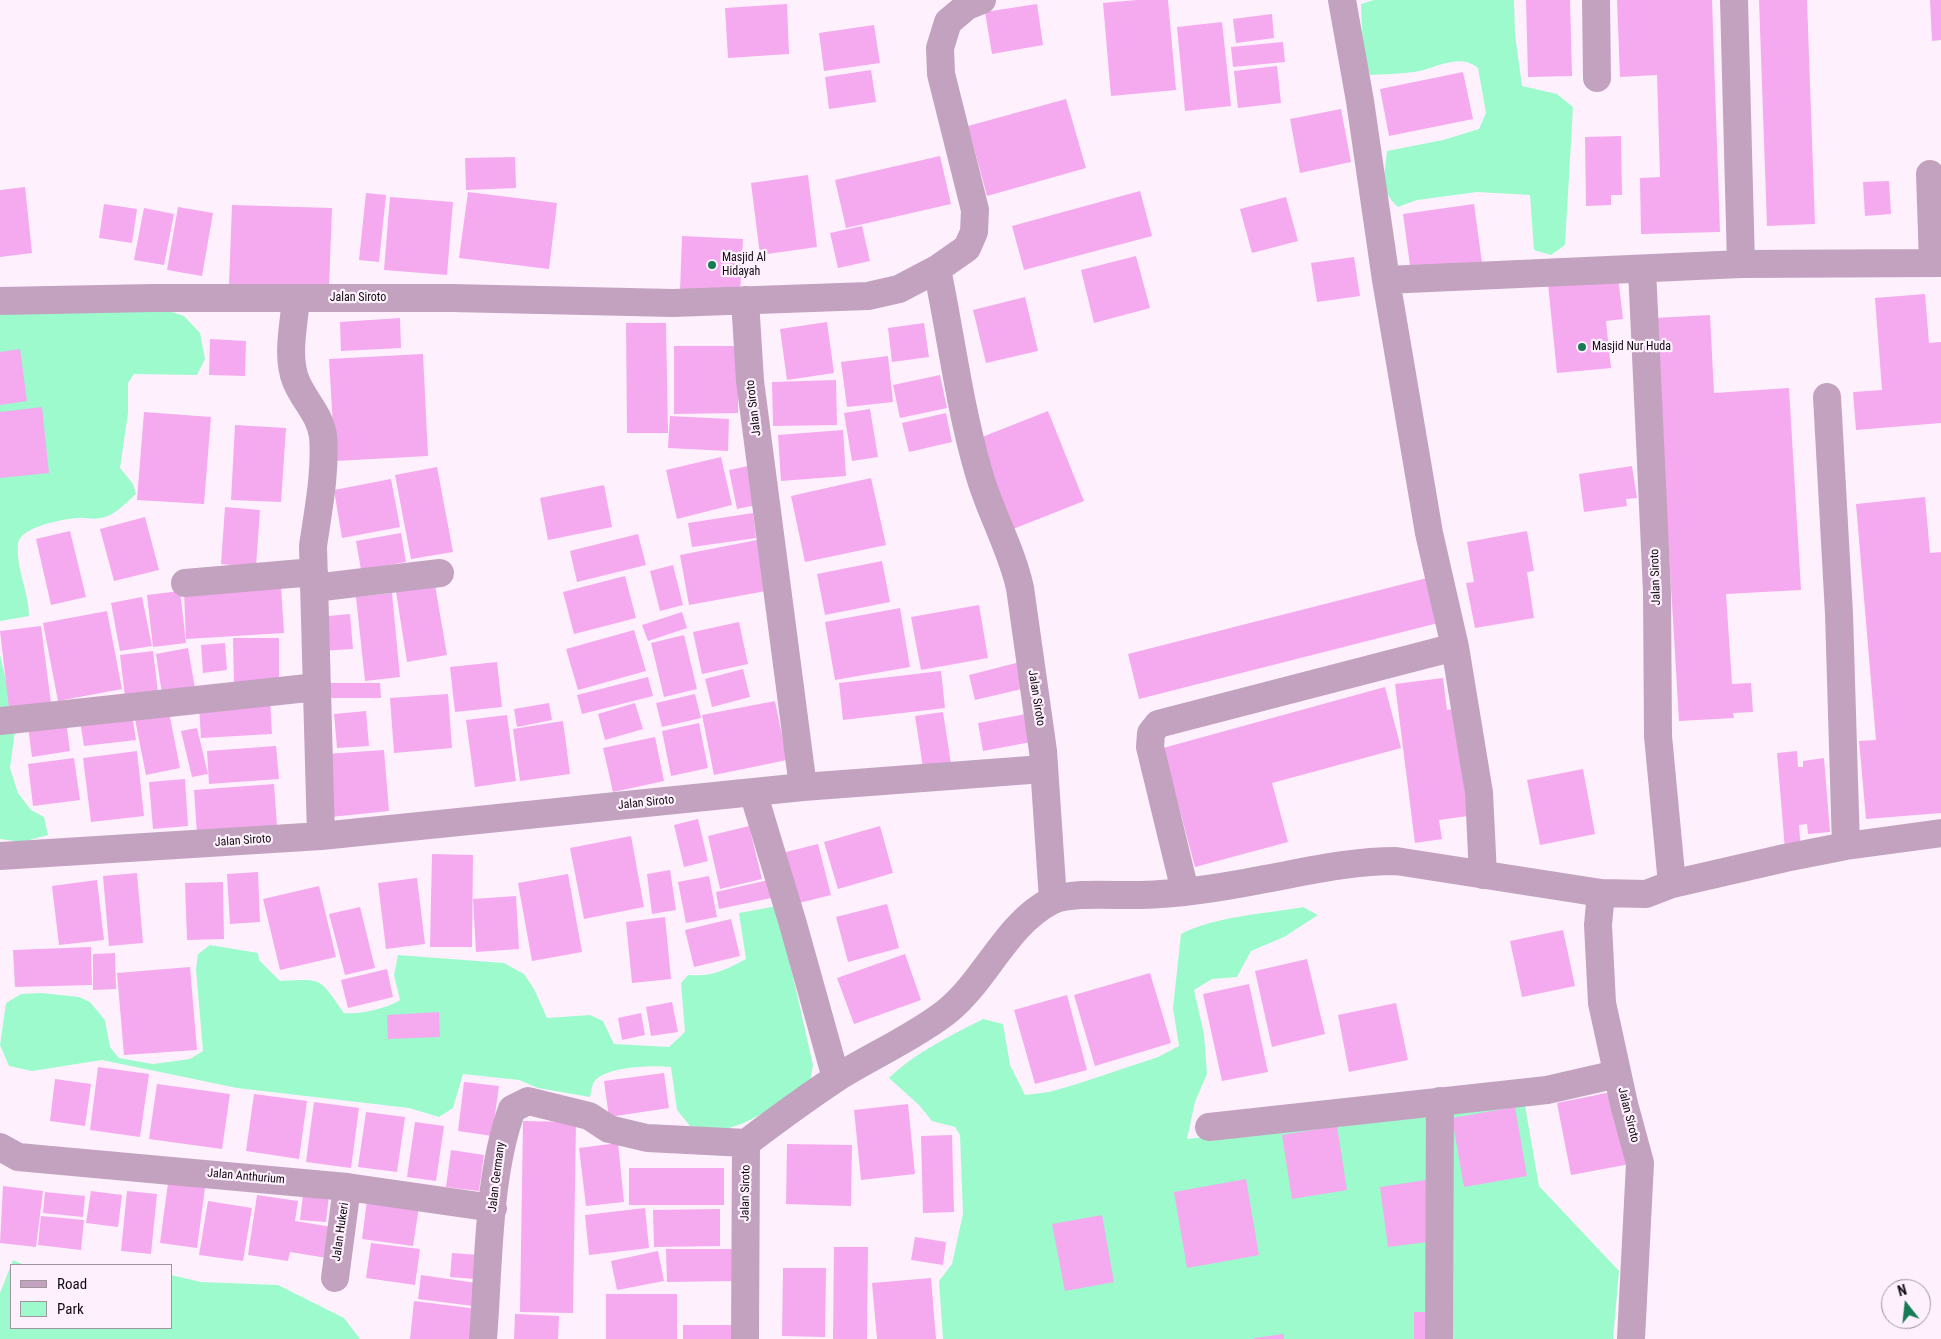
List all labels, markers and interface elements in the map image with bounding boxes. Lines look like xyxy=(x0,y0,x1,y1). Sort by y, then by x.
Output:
place label: Masjid Al Hidayah xyxy=(722,251,766,279)
marker: Masjid Al Hidayah xyxy=(706,259,718,271)
street label: Jalan Siroto xyxy=(330,291,386,305)
place label: Masjid Nur Huda xyxy=(1592,340,1671,354)
marker: Masjid Nur Huda xyxy=(1576,341,1588,353)
street label: Jalan Siroto xyxy=(743,379,765,437)
street label: Jalan Siroto xyxy=(1648,548,1664,606)
street label: Jalan Siroto xyxy=(1024,669,1048,727)
street label: Jalan Siroto xyxy=(617,793,675,813)
street label: Jalan Siroto xyxy=(214,832,272,850)
street label: Jalan Siroto xyxy=(1614,1086,1642,1144)
street label: Jalan Germany xyxy=(486,1141,508,1213)
street label: Jalan Siroto xyxy=(738,1165,754,1221)
street label: Jalan Anthurium xyxy=(207,1166,285,1188)
street label: Jalan Hukeri xyxy=(330,1202,352,1262)
legend xyxy=(10,1264,172,1329)
text: Road xyxy=(57,1275,87,1293)
north arrow xyxy=(1881,1279,1931,1329)
text: N xyxy=(1896,1282,1908,1299)
text: Park xyxy=(57,1300,84,1318)

